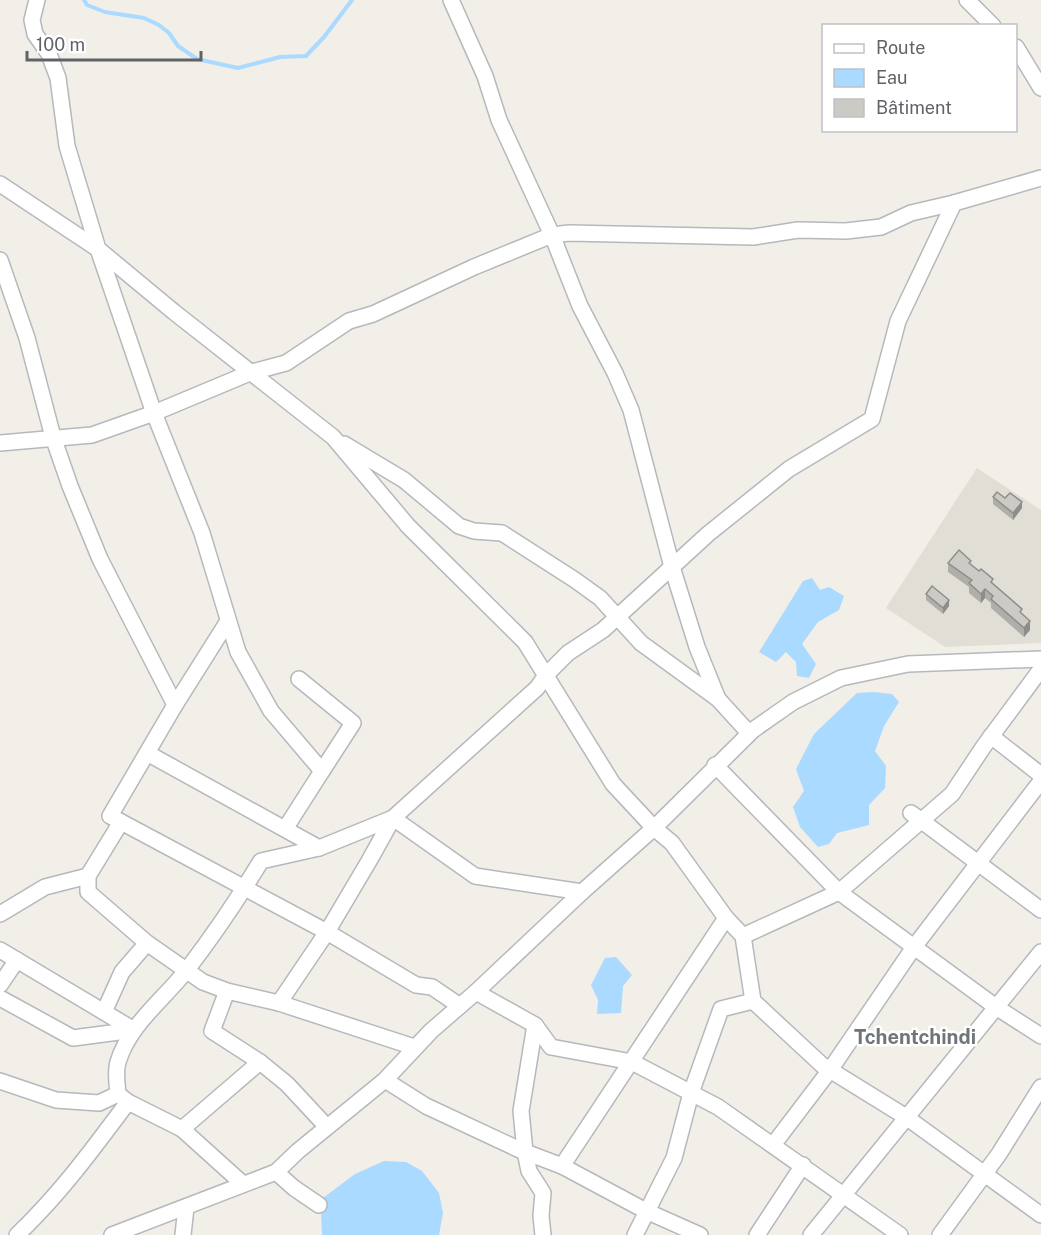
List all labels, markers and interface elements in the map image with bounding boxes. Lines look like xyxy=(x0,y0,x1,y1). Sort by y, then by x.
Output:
scale bar xyxy=(27,24,201,62)
legend xyxy=(822,24,1017,132)
text: 100 m xyxy=(36,34,85,55)
text: Route xyxy=(876,37,925,58)
text: Eau xyxy=(876,67,907,88)
text: Bâtiment xyxy=(876,97,952,118)
district label: Tchentchindi xyxy=(854,1025,976,1049)

